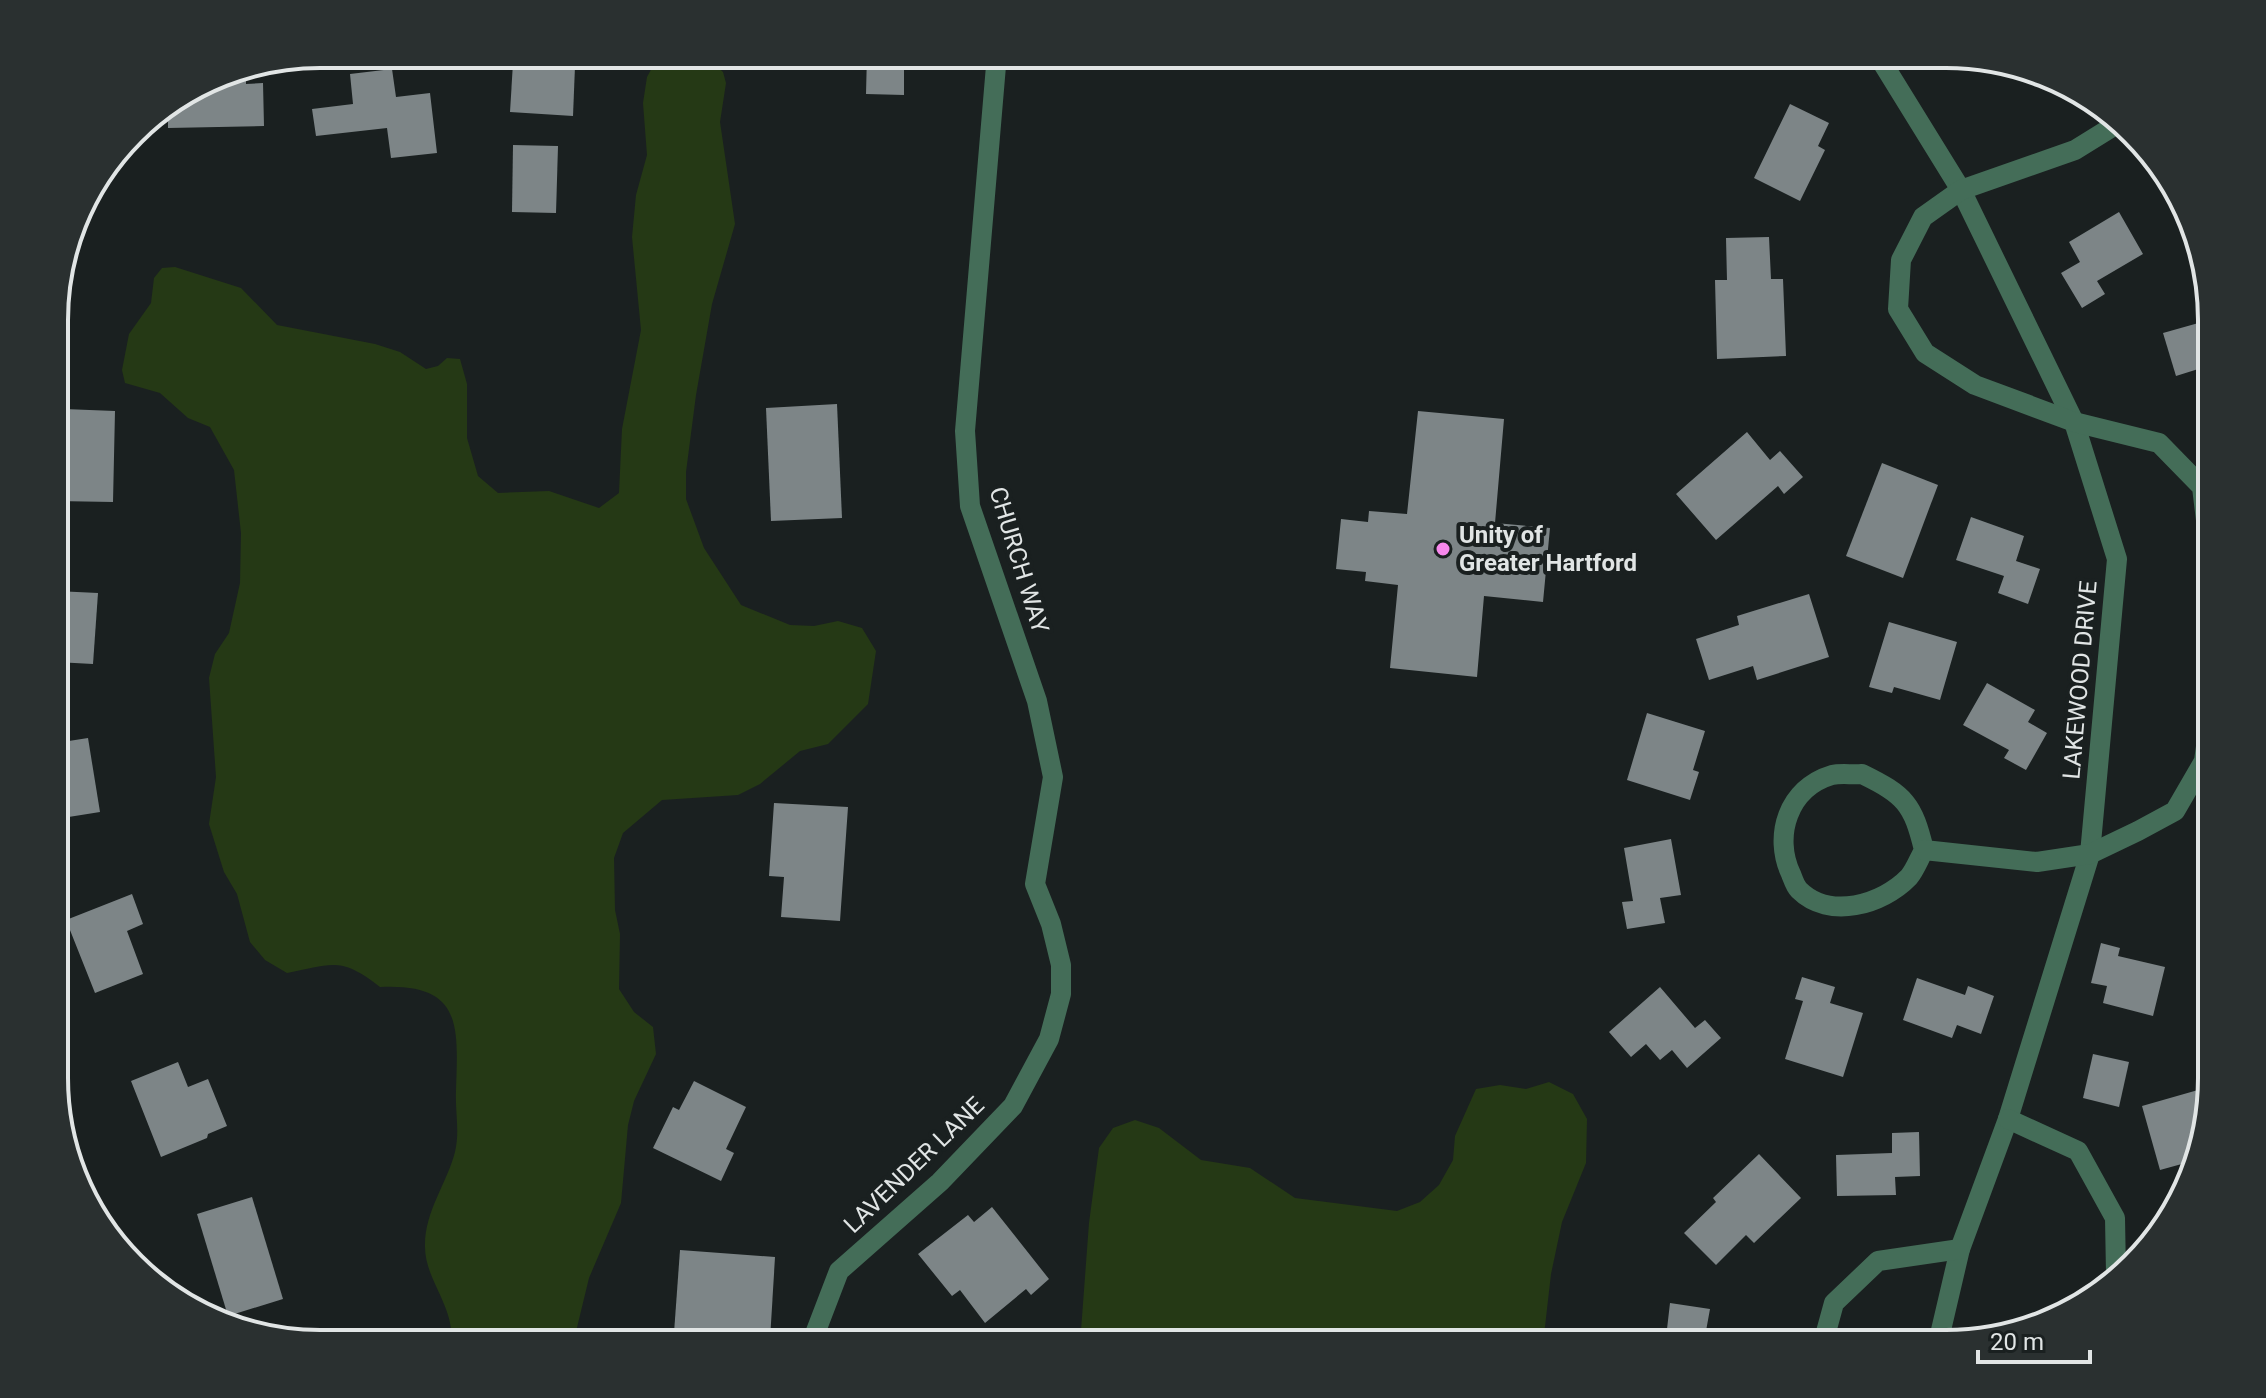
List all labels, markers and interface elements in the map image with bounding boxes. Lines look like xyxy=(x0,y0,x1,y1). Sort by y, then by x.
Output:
street label: CHURCH WAY xyxy=(983,483,1055,637)
place label: Unity of Greater Hartford xyxy=(1459,521,1637,577)
marker: Unity of Greater Hartford xyxy=(1434,540,1452,558)
street label: LAKEWOOD DRIVE xyxy=(2057,579,2103,781)
street label: LAVENDER LANE xyxy=(838,1091,990,1239)
scale bar xyxy=(1978,1314,2090,1364)
text: 20 m xyxy=(1990,1328,2044,1356)

